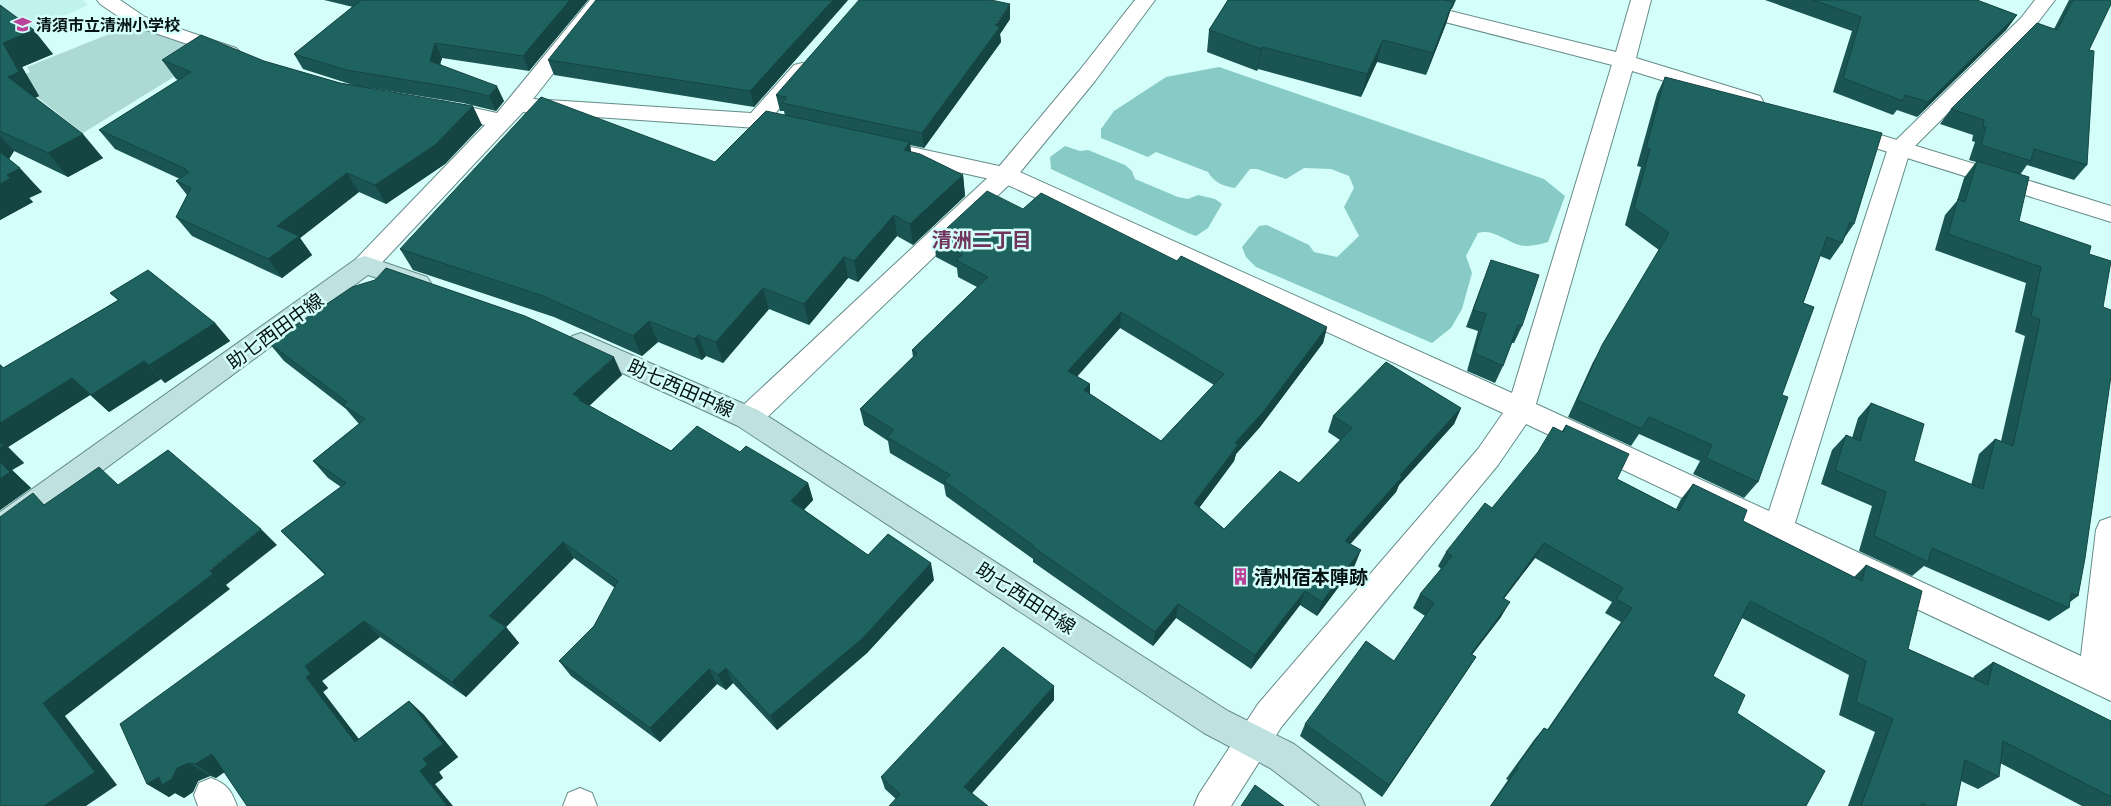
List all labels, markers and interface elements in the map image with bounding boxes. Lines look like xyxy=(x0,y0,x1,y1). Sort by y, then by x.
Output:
school or university icon: 清須市立清洲小学校 xyxy=(12,15,32,35)
place label: 清須市立清洲小学校 xyxy=(36,17,180,36)
district label: 清洲二丁目 xyxy=(932,229,1032,253)
street label: 助七西田中線 xyxy=(223,289,329,375)
street label: 助七西田中線 xyxy=(624,356,737,423)
street label: 助七西田中線 xyxy=(971,559,1079,640)
building icon: 清州宿本陣跡 xyxy=(1230,567,1250,587)
place label: 清州宿本陣跡 xyxy=(1254,567,1368,590)

